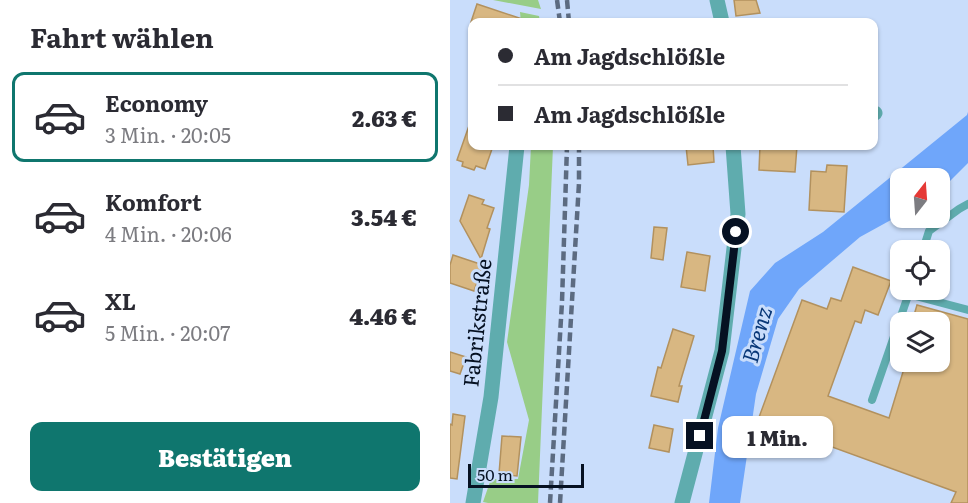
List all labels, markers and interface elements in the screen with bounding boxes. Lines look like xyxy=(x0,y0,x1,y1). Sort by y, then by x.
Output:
text: Fahrt wählen xyxy=(30,16,214,56)
text: Am Jagdschlößle xyxy=(534,39,725,72)
text: Economy xyxy=(105,86,208,119)
icon: car xyxy=(33,90,87,144)
text: Am Jagdschlößle xyxy=(534,97,725,130)
text: 2.63 € xyxy=(352,101,417,134)
text: 3 Min. · 20:05 xyxy=(105,119,231,149)
north arrow xyxy=(890,168,950,228)
map controls xyxy=(890,168,950,372)
text: Komfort xyxy=(105,185,202,218)
icon: car xyxy=(33,189,87,243)
text: 3.54 € xyxy=(351,200,417,233)
text: 4 Min. · 20:06 xyxy=(105,218,232,248)
route start xyxy=(722,218,749,245)
button: locate xyxy=(890,240,950,300)
street label: Fabrikstraße xyxy=(453,257,498,388)
text: XL xyxy=(105,284,136,317)
icon: car xyxy=(33,288,87,342)
text: 4.46 € xyxy=(349,299,417,332)
water label: Brenz xyxy=(732,303,779,366)
button: layers xyxy=(890,312,950,372)
text: 5 Min. · 20:07 xyxy=(105,317,230,347)
callout: 1 Min. xyxy=(721,415,832,457)
button: Bestätigen xyxy=(30,422,420,491)
route end xyxy=(686,422,713,449)
text: 1 Min. xyxy=(747,422,808,452)
scale bar xyxy=(468,461,584,488)
text: 50 m xyxy=(477,462,513,486)

